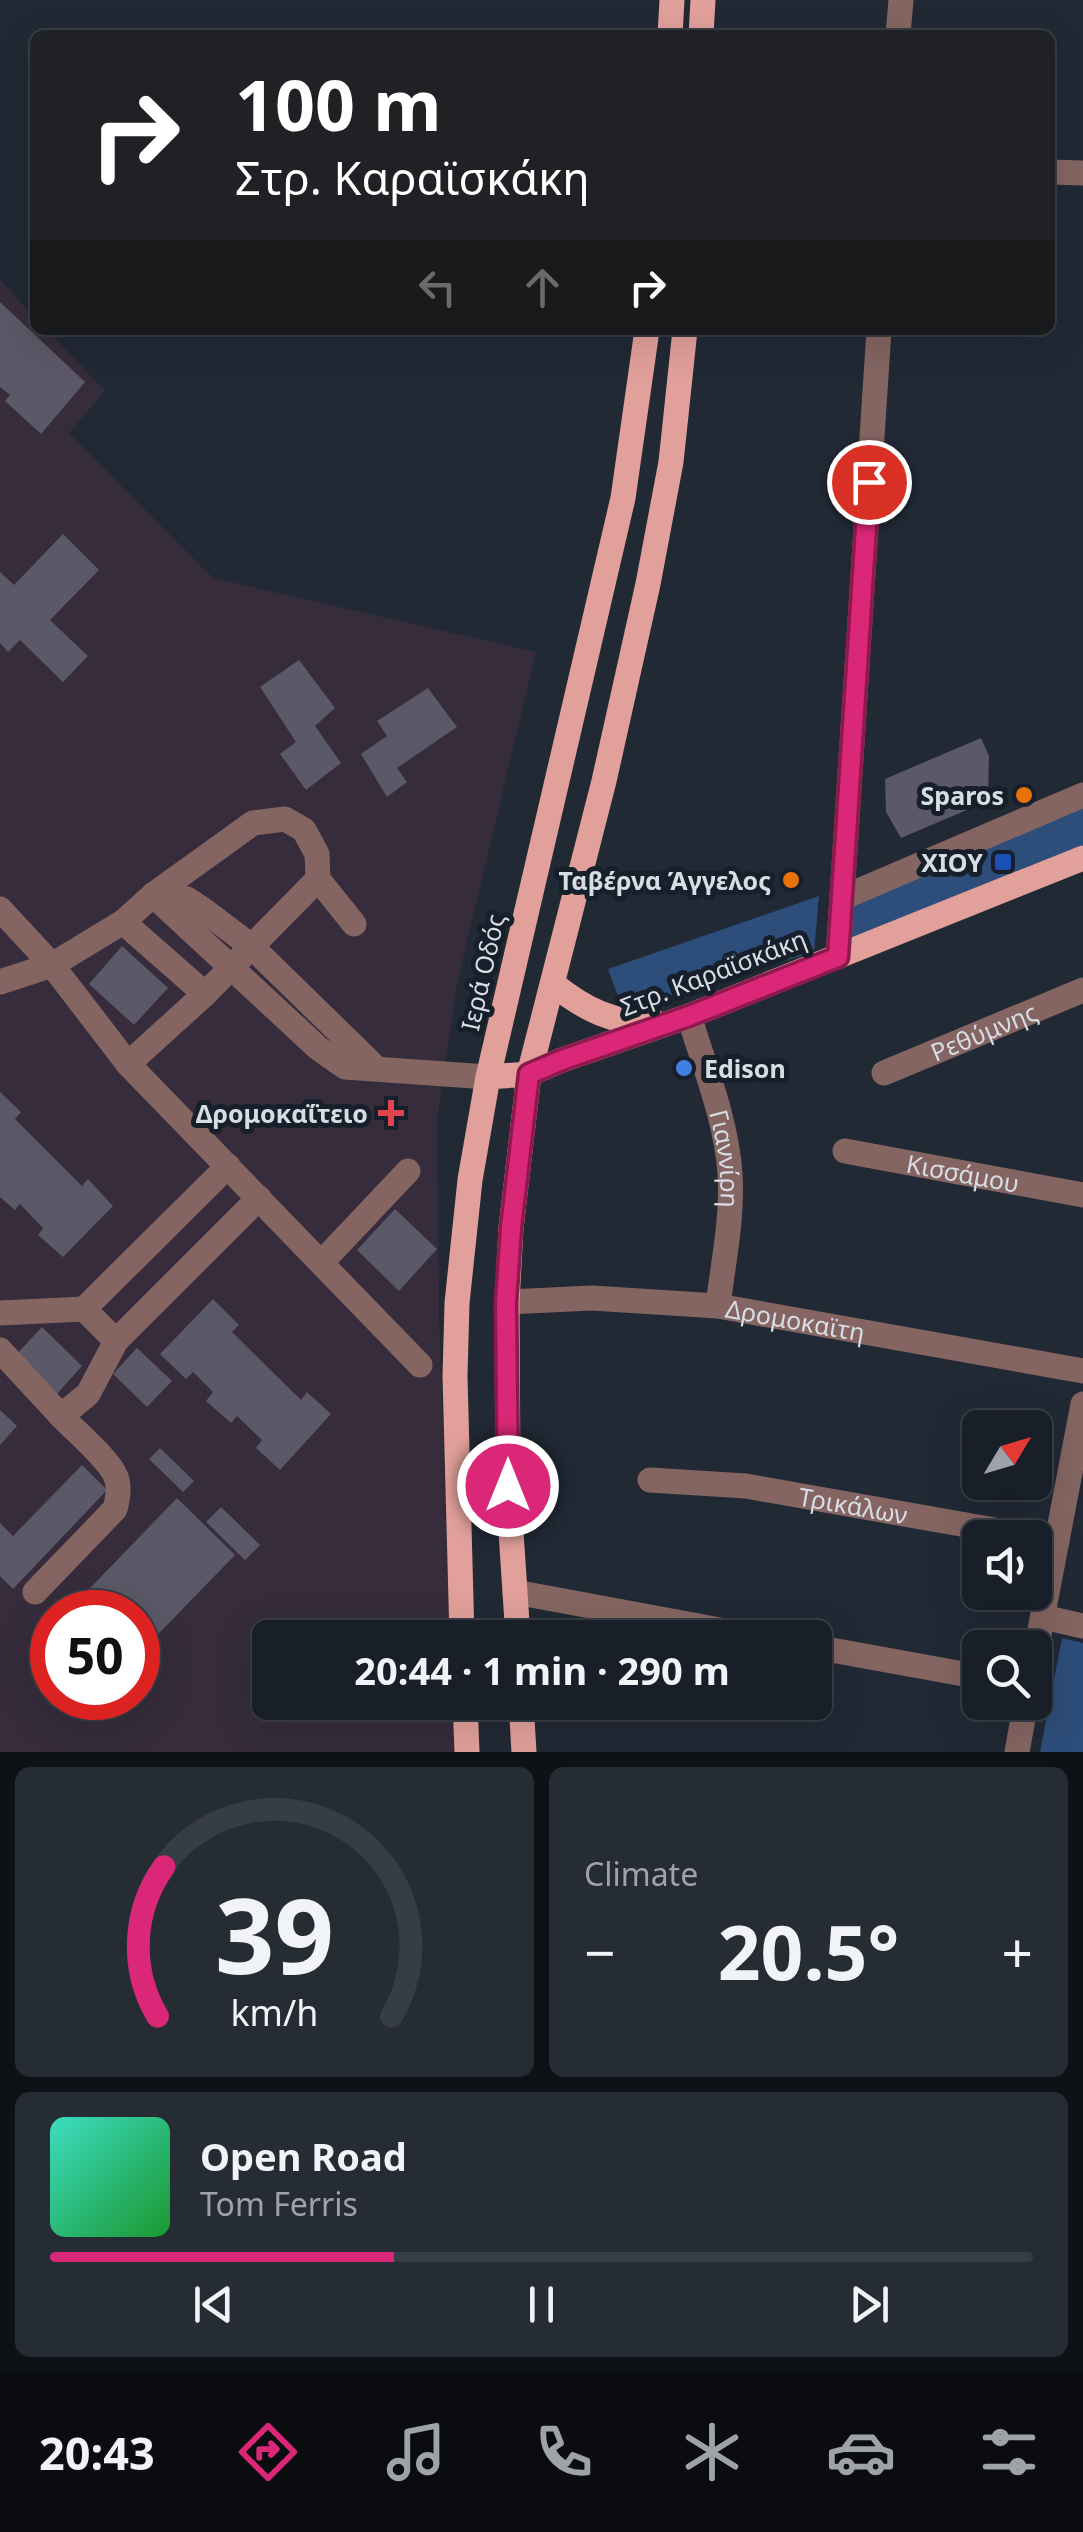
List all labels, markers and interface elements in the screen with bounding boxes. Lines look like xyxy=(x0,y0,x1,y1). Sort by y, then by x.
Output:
text: 100 m xyxy=(235,56,442,152)
icon: right xyxy=(70,70,200,200)
text: Στρ. Καραϊσκάκη xyxy=(235,147,590,208)
icon: left xyxy=(410,260,465,315)
icon: ahead xyxy=(515,260,570,315)
icon: right xyxy=(620,260,675,315)
pin xyxy=(827,440,912,525)
icon: arrive xyxy=(842,455,897,510)
place label: Sparos xyxy=(921,778,1004,812)
marker: Sparos xyxy=(1013,784,1035,806)
place label: ΧΙΟΥ xyxy=(921,845,983,879)
marker: ΧΙΟΥ xyxy=(992,851,1014,873)
place label: Ταβέρνα Άγγελος xyxy=(559,863,771,897)
marker: Ταβέρνα Άγγελος xyxy=(780,869,802,891)
street label: Ιερά Οδός xyxy=(452,910,512,1034)
street label: Στρ. Καραϊσκάκη xyxy=(615,921,811,1023)
street label: Ρεθύμνης xyxy=(925,994,1042,1069)
place label: Edison xyxy=(704,1051,786,1085)
marker: Edison xyxy=(673,1057,695,1079)
place label: Δρομοκαΐτειο xyxy=(196,1096,368,1130)
marker: Δρομοκαΐτειο xyxy=(378,1100,404,1126)
street label: Γιαννίρη xyxy=(702,1106,748,1208)
street label: Κισσάμου xyxy=(904,1146,1022,1200)
street label: Δρομοκαϊτη xyxy=(723,1291,868,1349)
north arrow xyxy=(962,1410,1052,1500)
map controls xyxy=(962,1410,1052,1720)
position arrow xyxy=(456,1434,560,1538)
street label: Τρικάλων xyxy=(796,1479,910,1531)
button: sound xyxy=(962,1520,1052,1610)
speed limit sign: 50 xyxy=(30,1590,160,1720)
button: search xyxy=(962,1630,1052,1720)
text: 20:44 · 1 min · 290 m xyxy=(354,1644,730,1696)
text: Climate xyxy=(584,1852,698,1895)
text: 39 xyxy=(215,1863,334,2004)
text: 20.5° xyxy=(718,1900,899,2002)
text: − xyxy=(584,1914,615,1989)
text: + xyxy=(1002,1914,1033,1989)
text: km/h xyxy=(231,1988,318,2036)
text: Open Road xyxy=(200,2130,407,2182)
text: Tom Ferris xyxy=(200,2182,358,2225)
icon: previous xyxy=(186,2277,241,2332)
icon: pause xyxy=(514,2277,569,2332)
icon: next xyxy=(842,2277,897,2332)
icon: directions xyxy=(233,2417,303,2487)
icon: music xyxy=(381,2417,451,2487)
icon: phone xyxy=(529,2417,599,2487)
icon: climate xyxy=(677,2417,747,2487)
icon: car xyxy=(826,2417,896,2487)
icon: filters xyxy=(974,2417,1044,2487)
text: 20:43 xyxy=(39,2422,155,2483)

